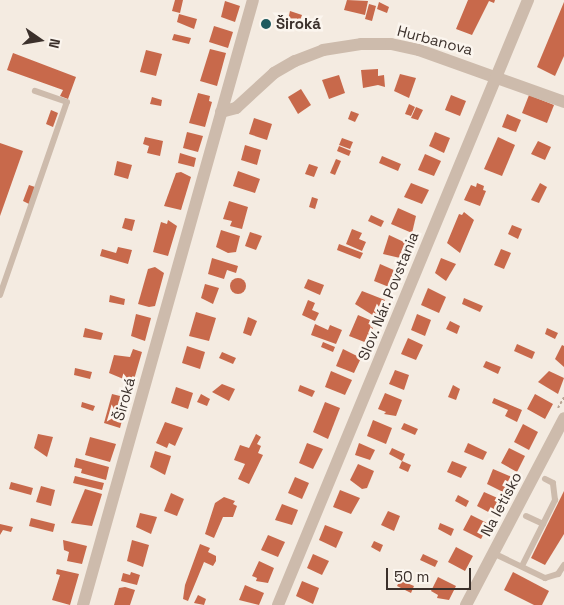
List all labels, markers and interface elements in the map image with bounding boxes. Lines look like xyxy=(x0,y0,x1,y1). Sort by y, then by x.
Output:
north arrow xyxy=(15,15,65,65)
place label: Široká xyxy=(276,15,321,33)
marker: Široká xyxy=(260,18,272,30)
street label: Hurbanova xyxy=(395,21,475,59)
text: N xyxy=(45,37,64,50)
street label: Slov. Nár. Povstania xyxy=(354,229,422,363)
street label: Široká xyxy=(109,375,139,423)
street label: Na letisko xyxy=(477,469,525,539)
scale bar xyxy=(389,558,474,590)
text: 50 m xyxy=(394,567,429,586)

